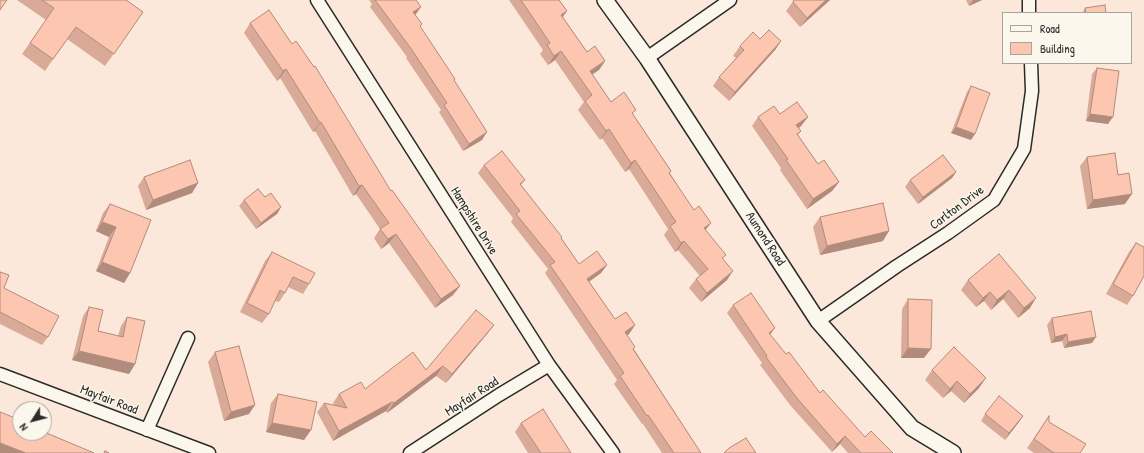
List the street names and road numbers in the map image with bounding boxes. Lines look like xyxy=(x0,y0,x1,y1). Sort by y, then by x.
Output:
street label: Carlton Drive xyxy=(927,183,987,233)
street label: Hampshire Drive xyxy=(447,184,501,258)
street label: Aumond Road xyxy=(742,209,788,269)
street label: Mayfair Road xyxy=(442,374,502,420)
street label: Mayfair Road xyxy=(78,382,140,418)

